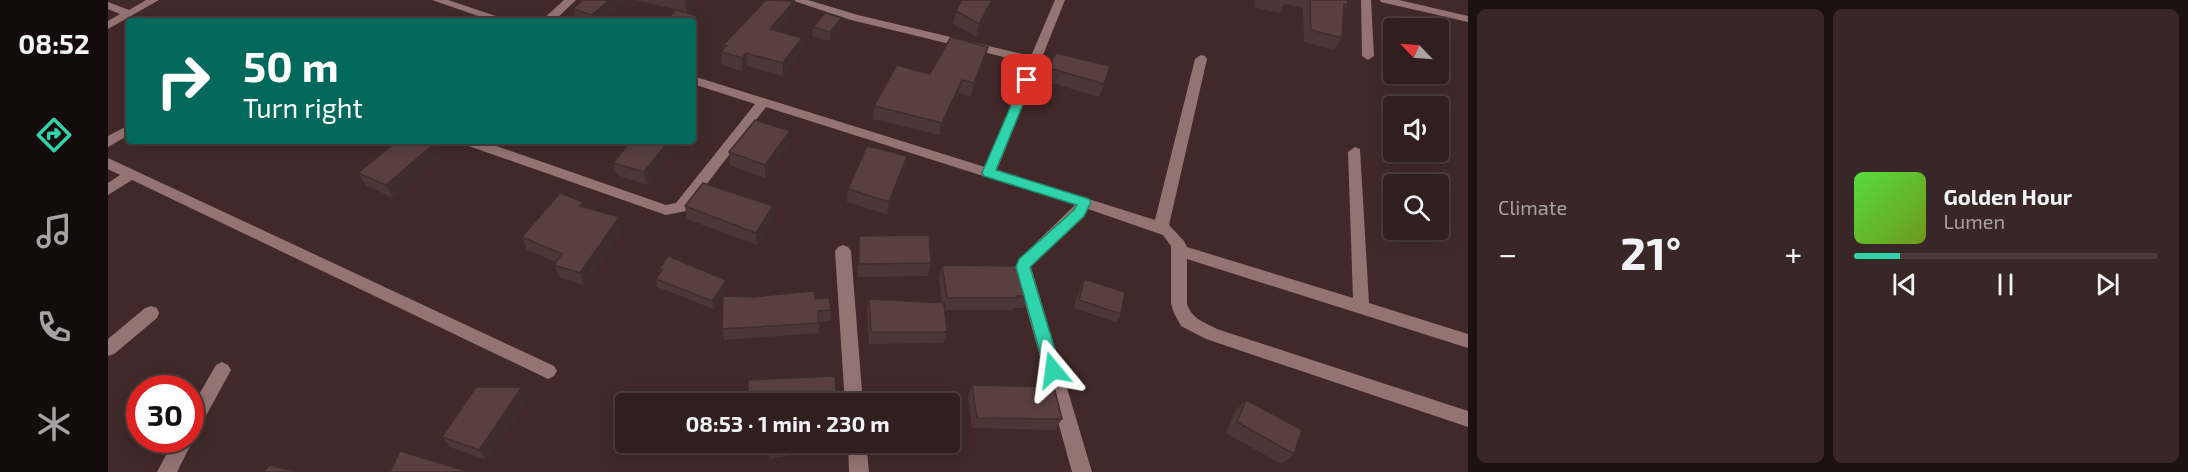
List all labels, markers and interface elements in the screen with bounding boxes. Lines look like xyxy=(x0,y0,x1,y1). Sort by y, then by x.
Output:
north arrow xyxy=(1383,18,1449,84)
map controls xyxy=(1383,18,1449,240)
text: 08:52 xyxy=(18,27,90,59)
text: 50 m xyxy=(243,40,339,90)
icon: right xyxy=(144,42,222,120)
pin xyxy=(1001,54,1052,105)
icon: arrive xyxy=(1010,63,1043,96)
text: Turn right xyxy=(243,91,363,123)
button: sound xyxy=(1383,96,1449,162)
icon: directions xyxy=(33,114,75,156)
button: search xyxy=(1383,174,1449,240)
text: Golden Hour xyxy=(1944,183,2072,209)
text: Climate xyxy=(1498,195,1567,219)
text: Lumen xyxy=(1944,209,2005,233)
icon: music xyxy=(33,210,75,252)
text: 21° xyxy=(1620,225,1681,279)
text: − xyxy=(1498,233,1517,273)
text: + xyxy=(1784,233,1802,273)
icon: previous xyxy=(1888,268,1921,301)
icon: pause xyxy=(1989,268,2022,301)
icon: next xyxy=(2091,268,2124,301)
icon: phone xyxy=(33,306,75,348)
position arrow xyxy=(1021,338,1085,402)
speed limit sign: 30 xyxy=(126,375,204,453)
icon: climate xyxy=(33,403,75,445)
text: 08:53 · 1 min · 230 m xyxy=(685,410,890,436)

